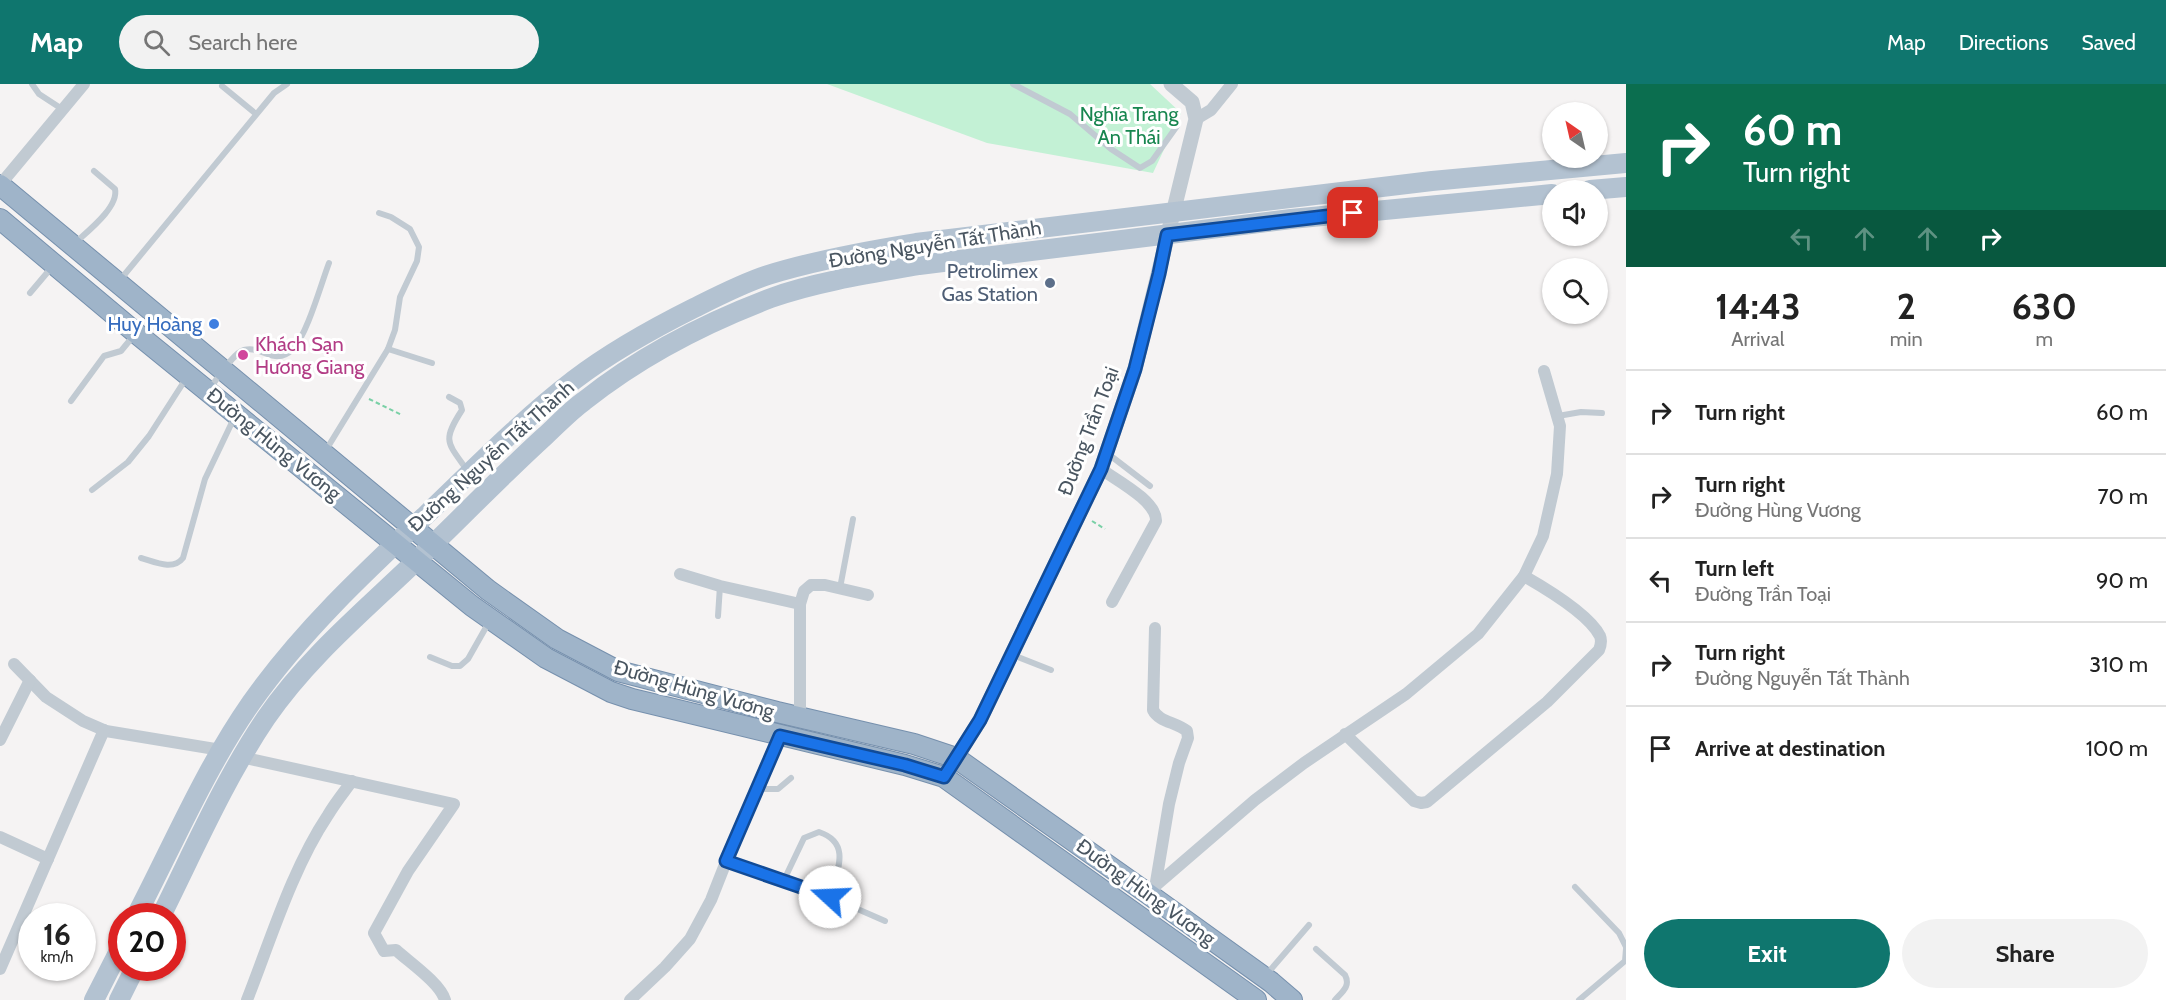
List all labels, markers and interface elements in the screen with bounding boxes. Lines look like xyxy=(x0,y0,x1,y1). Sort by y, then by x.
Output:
search box xyxy=(119,15,539,69)
text: Map xyxy=(30,25,83,59)
icon: search xyxy=(140,26,173,59)
text: Search here xyxy=(188,29,297,56)
text: Map xyxy=(1887,30,1926,55)
text: Directions xyxy=(1959,30,2048,55)
text: Saved xyxy=(2081,30,2136,55)
park label: Nghĩa Trang An Thái xyxy=(1080,102,1179,149)
north arrow xyxy=(1542,102,1608,168)
map controls xyxy=(1542,102,1608,324)
text: 60 m xyxy=(1743,104,1842,156)
icon: right xyxy=(1644,108,1722,186)
text: Turn right xyxy=(1743,156,1850,189)
button: sound xyxy=(1542,180,1608,246)
pin xyxy=(1327,187,1378,238)
icon: arrive xyxy=(1336,196,1369,229)
street label: Đường Nguyễn Tất Thành xyxy=(827,215,1043,273)
icon: left xyxy=(1785,222,1818,255)
icon: ahead xyxy=(1848,222,1881,255)
icon: ahead xyxy=(1911,222,1944,255)
icon: right xyxy=(1974,222,2007,255)
button: search xyxy=(1542,258,1608,324)
place label: Petrolimex Gas Station xyxy=(942,259,1039,306)
marker: Petrolimex Gas Station xyxy=(1043,276,1057,290)
text: 14:43 xyxy=(1715,284,1801,328)
text: 2 xyxy=(1897,284,1916,328)
text: 630 xyxy=(2012,284,2077,328)
place label: Huy Hoàng xyxy=(107,312,203,336)
marker: Huy Hoàng xyxy=(207,317,221,331)
text: Arrival xyxy=(1731,327,1784,351)
text: min xyxy=(1890,327,1923,351)
text: m xyxy=(2036,327,2053,351)
place label: Khách Sạn Hương Giang xyxy=(255,332,365,379)
marker: Khách Sạn Hương Giang xyxy=(236,348,250,362)
street label: Đường Trần Toại xyxy=(1052,363,1124,499)
street label: Đường Nguyễn Tất Thành xyxy=(403,375,579,537)
street label: Đường Hùng Vương xyxy=(202,382,347,506)
icon: right xyxy=(1644,396,1677,429)
text: Turn right xyxy=(1695,399,1785,426)
text: 60 m xyxy=(2096,399,2148,426)
text: Turn right xyxy=(1695,471,1785,498)
icon: right xyxy=(1644,480,1677,513)
text: 70 m xyxy=(2098,483,2148,510)
text: Đường Hùng Vương xyxy=(1695,498,1861,522)
text: Turn left xyxy=(1695,555,1774,582)
icon: left xyxy=(1644,564,1677,597)
text: 90 m xyxy=(2096,567,2148,594)
text: Đường Trần Toại xyxy=(1695,582,1831,606)
text: Turn right xyxy=(1695,639,1785,666)
icon: right xyxy=(1644,648,1677,681)
text: 310 m xyxy=(2089,651,2148,678)
street label: Đường Hùng Vương xyxy=(611,655,778,724)
text: Đường Nguyễn Tất Thành xyxy=(1695,666,1910,690)
icon: arrive xyxy=(1644,732,1677,765)
text: Arrive at destination xyxy=(1695,735,1885,762)
text: 100 m xyxy=(2086,735,2148,762)
street label: Đường Hùng Vương xyxy=(1072,834,1221,951)
position arrow xyxy=(798,865,862,929)
speed limit sign: 20 xyxy=(108,903,186,981)
text: 16 xyxy=(43,916,71,953)
button: Exit xyxy=(1644,919,1890,988)
button: Share xyxy=(1902,919,2148,988)
text: km/h xyxy=(41,948,73,966)

